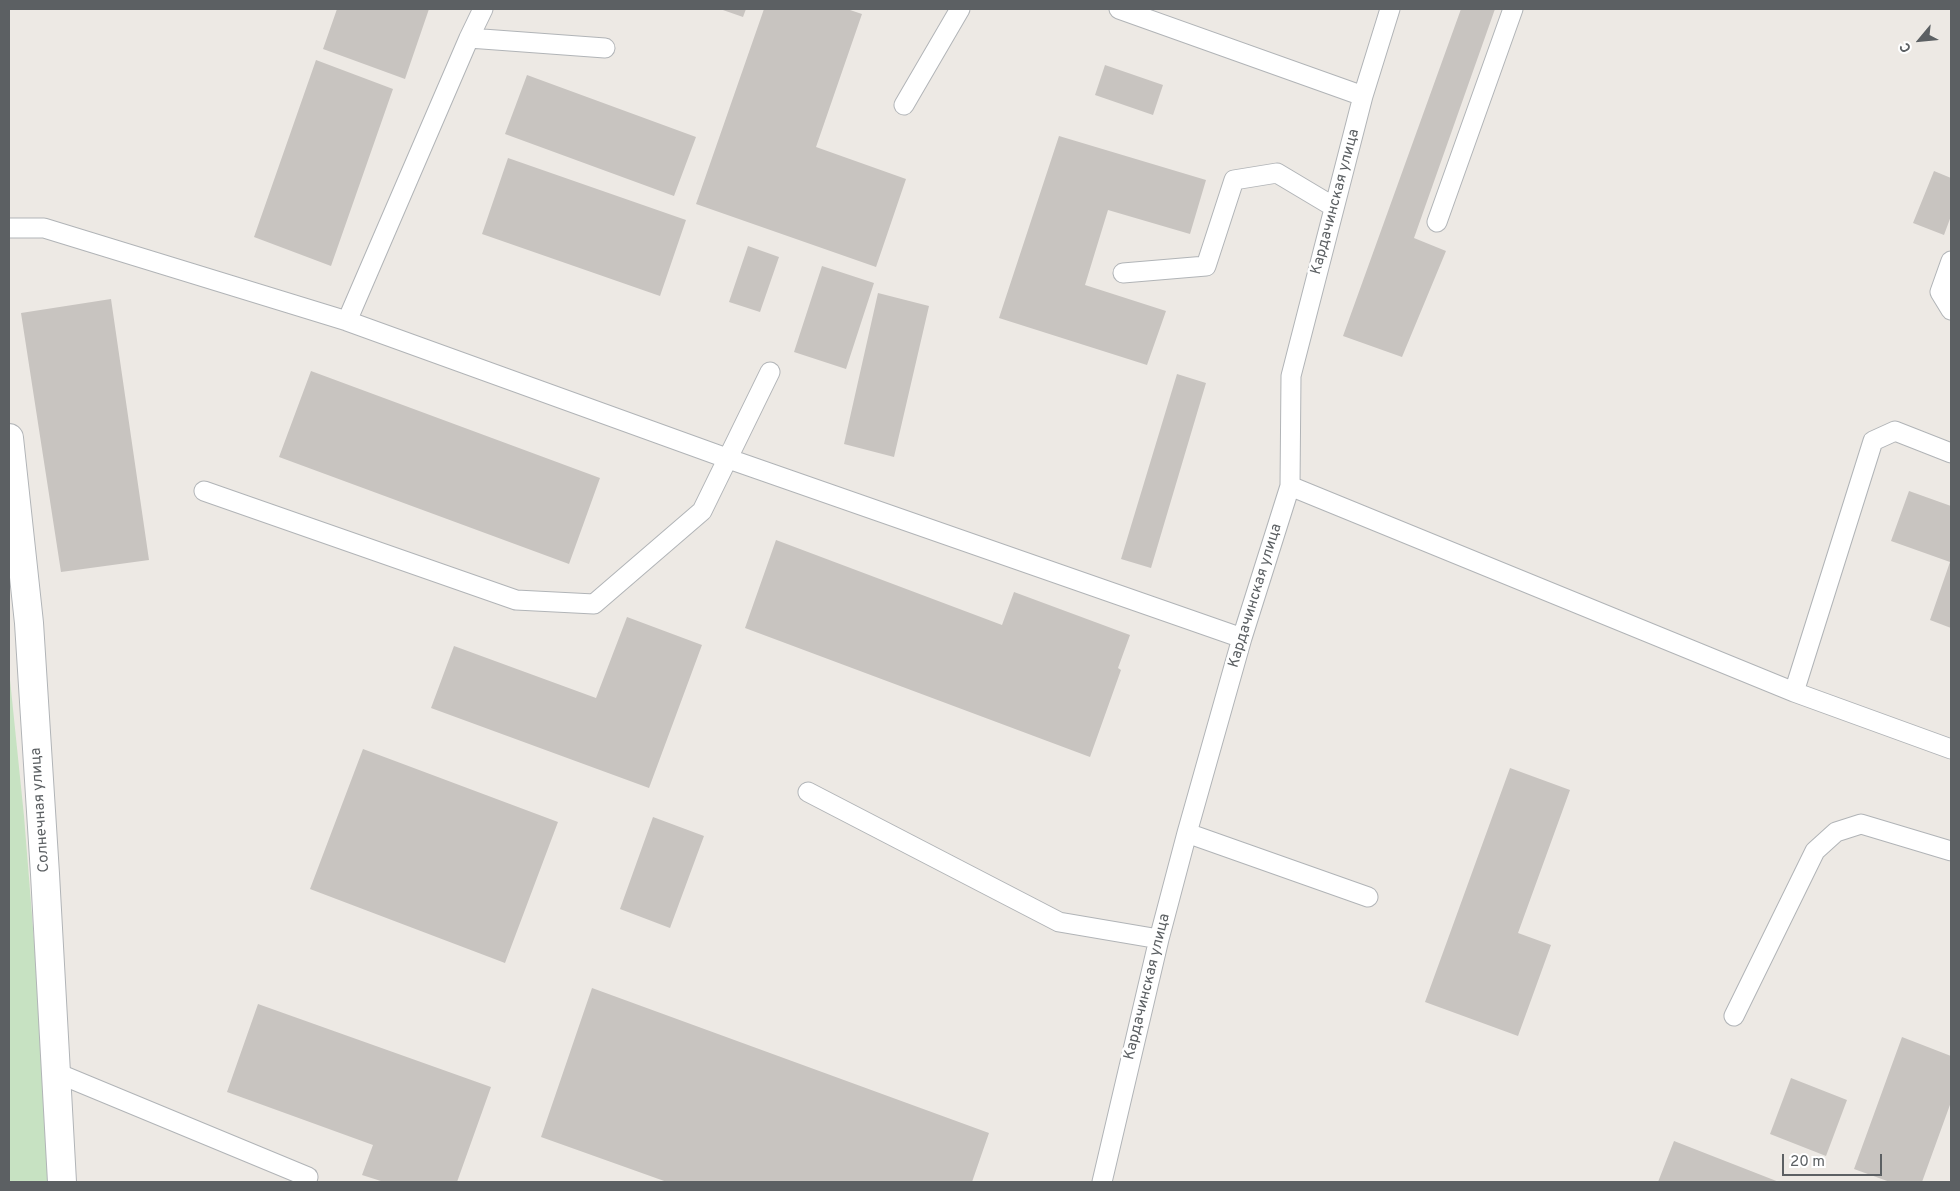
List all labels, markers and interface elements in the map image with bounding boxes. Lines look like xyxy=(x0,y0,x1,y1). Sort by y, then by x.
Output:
north arrow xyxy=(1895,15,1945,65)
text: С xyxy=(1897,39,1916,55)
street label: Кардачинская улица xyxy=(1308,127,1364,277)
street label: Кардачинская улица xyxy=(1225,522,1287,670)
street label: Солнечная улица xyxy=(28,747,54,873)
street label: Кардачинская улица xyxy=(1121,912,1175,1062)
scale bar xyxy=(1785,1144,1885,1176)
text: 20 m xyxy=(1790,1153,1825,1172)

